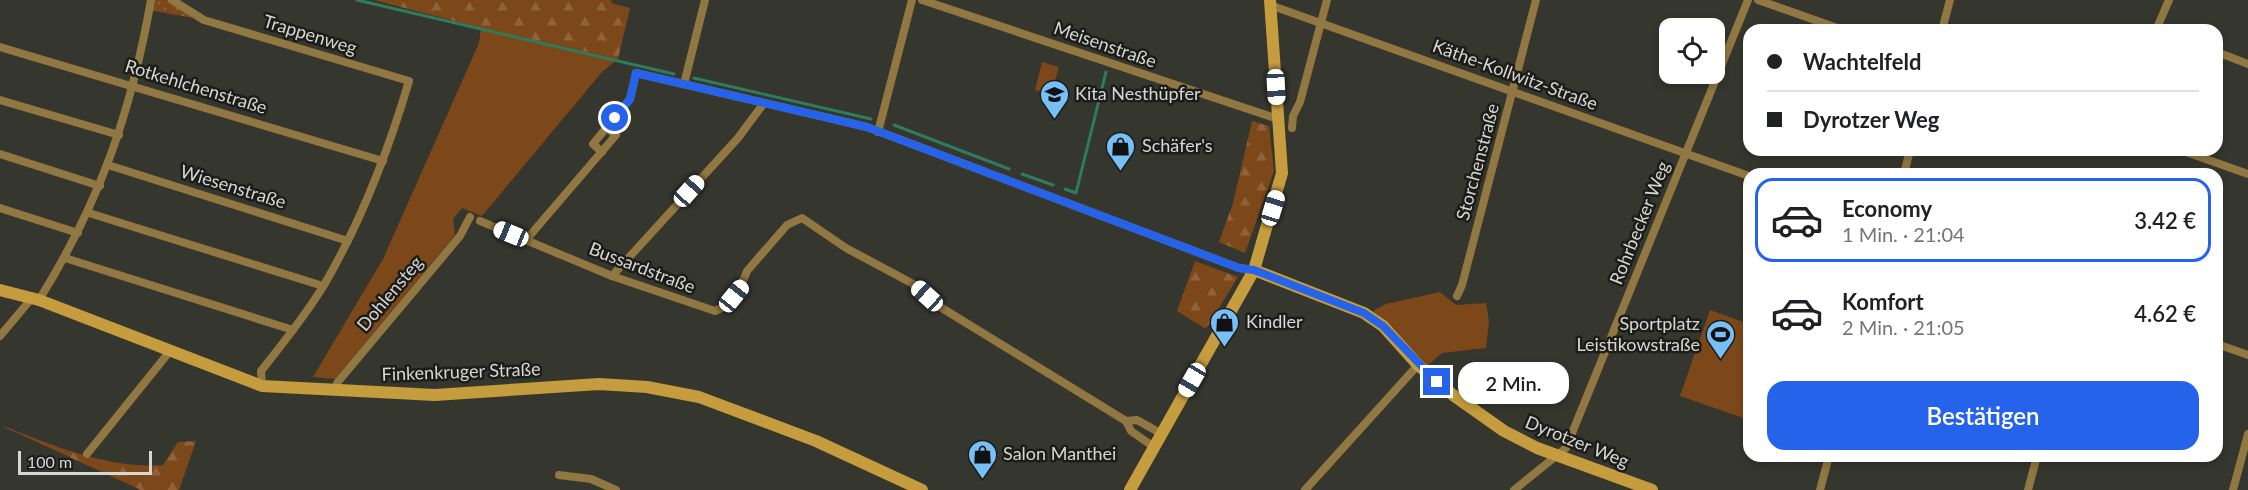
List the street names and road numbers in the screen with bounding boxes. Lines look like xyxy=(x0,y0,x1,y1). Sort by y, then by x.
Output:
street label: Trappenweg xyxy=(261,9,360,59)
street label: Meisenstraße xyxy=(1051,16,1160,72)
street label: Käthe-Kollwitz-Straße xyxy=(1430,34,1601,114)
street label: Rotkehlchenstraße xyxy=(123,54,270,118)
street label: Storchenstraße xyxy=(1451,101,1503,222)
street label: Rohrbecker Weg xyxy=(1604,158,1674,287)
street label: Wiesenstraße xyxy=(178,160,289,213)
street label: Bussardstraße xyxy=(586,237,699,297)
street label: Dohlensteg xyxy=(352,252,427,335)
street label: Finkenkruger Straße xyxy=(381,357,541,385)
street label: Dyrotzer Weg xyxy=(1522,410,1633,472)

